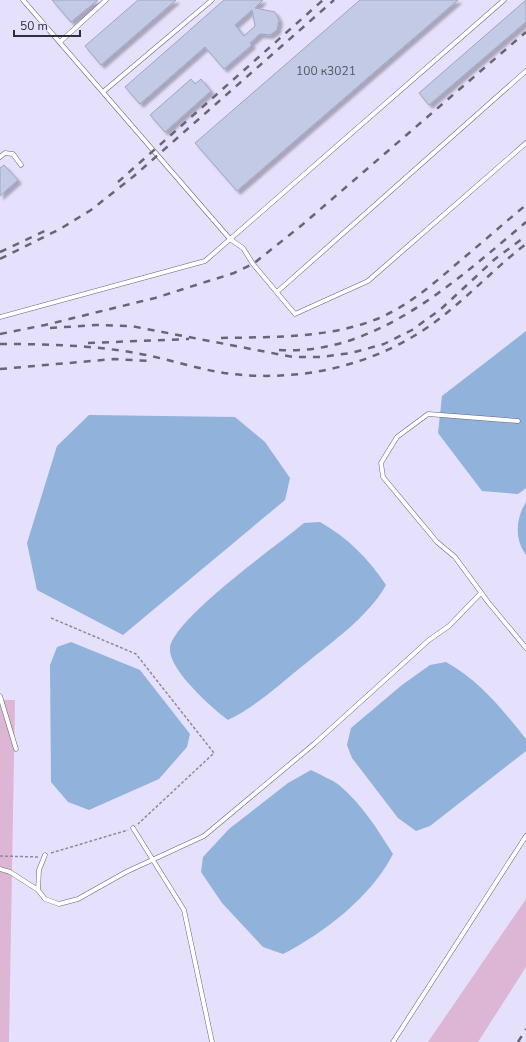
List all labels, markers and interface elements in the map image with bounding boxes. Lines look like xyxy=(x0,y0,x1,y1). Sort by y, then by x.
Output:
scale bar xyxy=(14,12,80,38)
text: 50 m xyxy=(20,18,48,34)
house number: 100 к3021 xyxy=(296,63,356,79)

